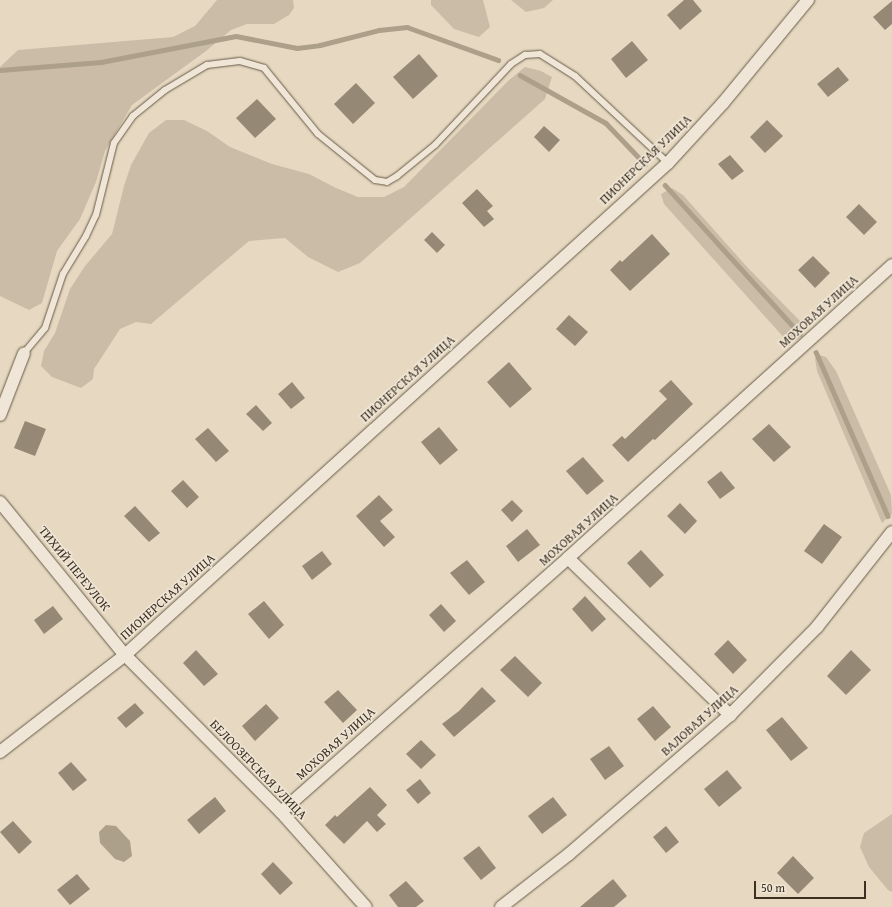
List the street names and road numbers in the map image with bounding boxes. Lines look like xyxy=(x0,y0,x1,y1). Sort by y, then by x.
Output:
street label: ПИОНЕРСКАЯ УЛИЦА xyxy=(597,112,695,208)
street label: МОХОВАЯ УЛИЦА xyxy=(776,272,862,352)
street label: ПИОНЕРСКАЯ УЛИЦА xyxy=(358,332,458,426)
street label: МОХОВАЯ УЛИЦА xyxy=(536,490,622,570)
street label: ТИХИЙ ПЕРЕУЛОК xyxy=(35,523,113,615)
street label: ПИОНЕРСКАЯ УЛИЦА xyxy=(118,550,218,644)
street label: ВАЛОВАЯ УЛИЦА xyxy=(658,682,742,760)
street label: МОХОВАЯ УЛИЦА xyxy=(293,704,379,784)
street label: БЕЛООЗЕРСКАЯ УЛИЦА xyxy=(206,717,310,823)

